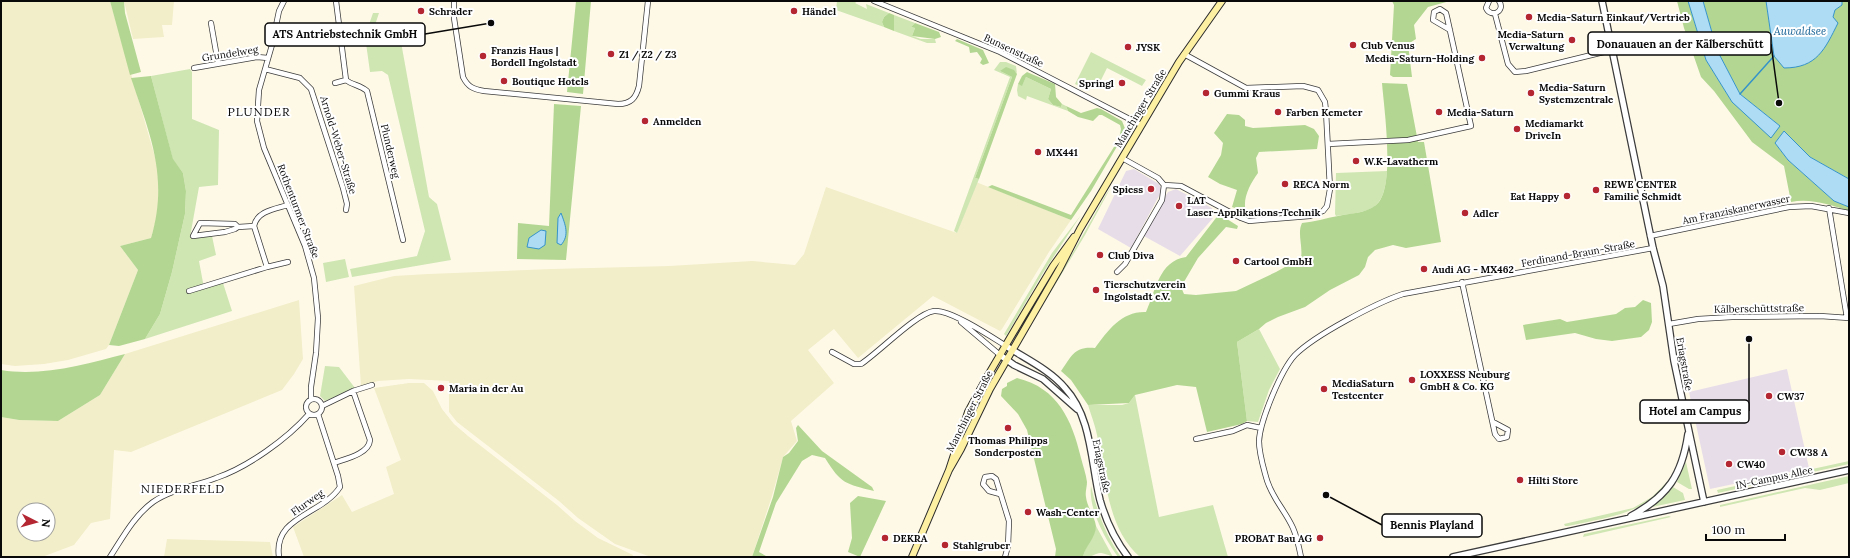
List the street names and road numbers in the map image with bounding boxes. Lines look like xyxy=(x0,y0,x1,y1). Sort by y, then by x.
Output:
street label: Bunsenstraße xyxy=(982,31,1046,70)
street label: Grundelweg xyxy=(201,43,260,64)
street label: Manchinger Straße xyxy=(1112,66,1169,150)
street label: Arnold-Weber-Straße xyxy=(317,93,360,196)
street label: Plunderweg xyxy=(378,123,403,180)
street label: Rothenturmer Straße xyxy=(275,162,323,261)
street label: Am Franziskanerwasser xyxy=(1680,192,1792,227)
street label: Ferdinand-Braun-Straße xyxy=(1520,237,1637,270)
street label: Kälberschüttstraße xyxy=(1714,301,1805,316)
street label: Eriagstraße xyxy=(1673,336,1696,392)
street label: Manchinger Straße xyxy=(943,368,996,454)
street label: Eriagstraße xyxy=(1090,438,1114,495)
street label: IN-Campus Allee xyxy=(1734,463,1814,492)
street label: Flurweg xyxy=(288,486,327,518)

